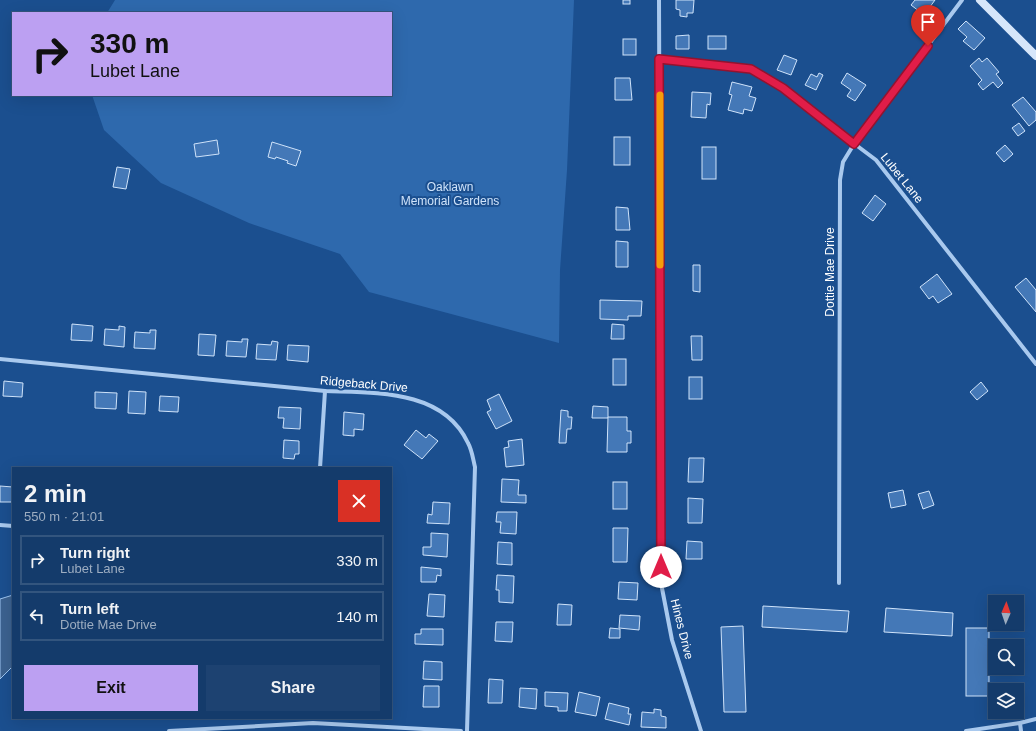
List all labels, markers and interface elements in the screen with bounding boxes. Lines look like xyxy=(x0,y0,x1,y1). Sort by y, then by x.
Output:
pin xyxy=(911,5,945,46)
icon: arrive xyxy=(917,11,939,33)
icon: right xyxy=(24,28,76,80)
text: 330 m xyxy=(90,28,169,59)
text: Lubet Lane xyxy=(90,61,180,81)
street label: Lubet Lane xyxy=(878,150,927,206)
park label: Oaklawn Memorial Gardens xyxy=(401,180,499,208)
street label: Dottie Mae Drive xyxy=(823,227,837,317)
street label: Ridgeback Drive xyxy=(320,373,409,395)
text: 2 min xyxy=(24,480,87,507)
button: close xyxy=(338,480,380,522)
text: 550 m · 21:01 xyxy=(24,509,104,524)
text: Turn right xyxy=(60,544,130,561)
position arrow xyxy=(640,546,682,588)
icon: right xyxy=(26,549,48,571)
text: 330 m xyxy=(336,552,378,569)
text: Lubet Lane xyxy=(60,561,125,576)
north arrow xyxy=(988,595,1024,631)
map controls xyxy=(988,595,1024,719)
street label: Hines Drive xyxy=(668,597,696,661)
text: Turn left xyxy=(60,600,119,617)
icon: left xyxy=(26,605,48,627)
text: 140 m xyxy=(336,608,378,625)
text: Dottie Mae Drive xyxy=(60,617,157,632)
button: search xyxy=(988,639,1024,675)
button: Exit xyxy=(24,665,198,711)
button: Share xyxy=(206,665,380,711)
button: layers xyxy=(988,683,1024,719)

